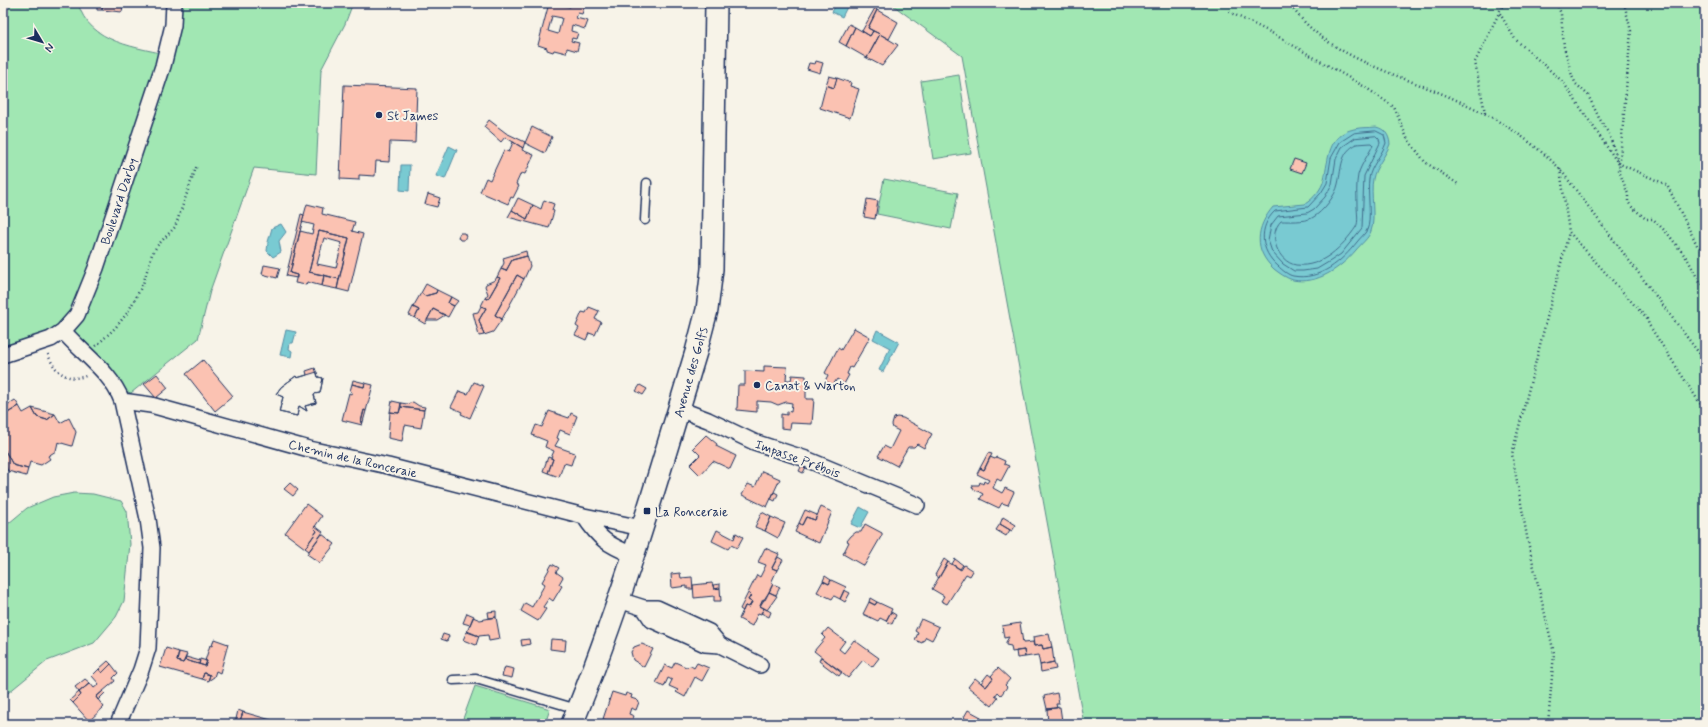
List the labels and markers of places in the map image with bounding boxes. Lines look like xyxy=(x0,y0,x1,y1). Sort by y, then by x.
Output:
place label: St James xyxy=(387,108,439,125)
marker: St James xyxy=(374,110,384,120)
place label: Canat & Warton xyxy=(765,378,856,395)
marker: Canat & Warton xyxy=(752,380,762,390)
place label: La Ronceraie xyxy=(655,504,728,521)
marker: La Ronceraie xyxy=(642,506,652,516)

